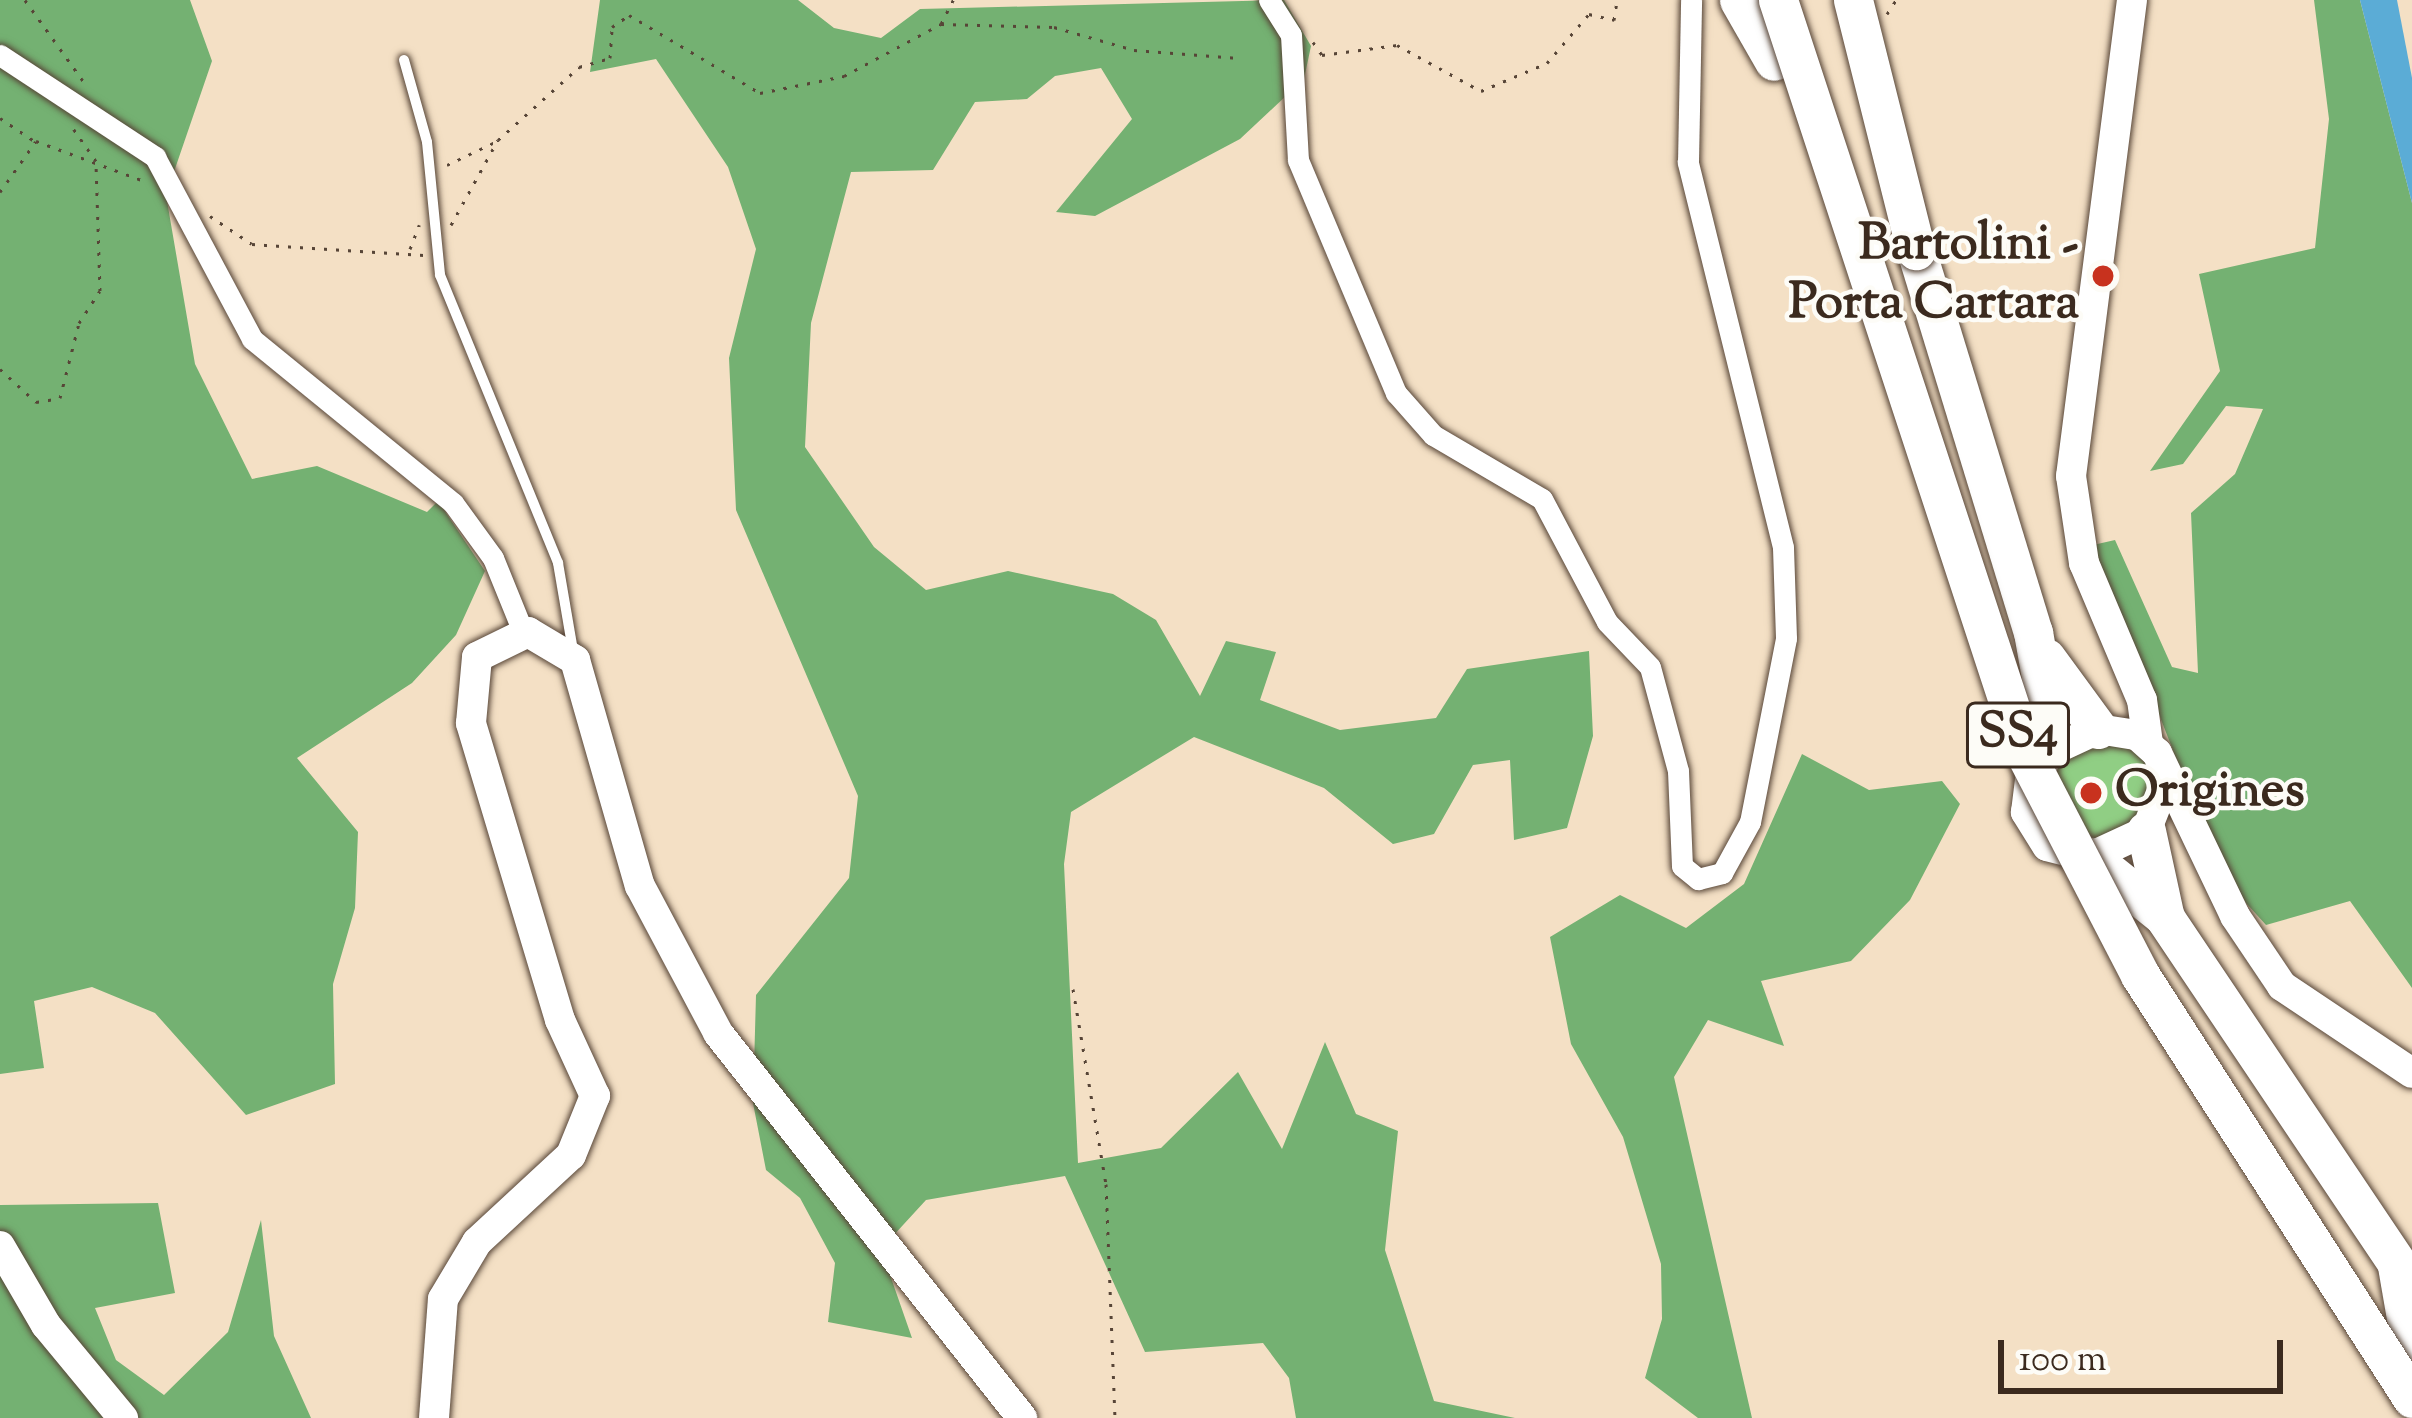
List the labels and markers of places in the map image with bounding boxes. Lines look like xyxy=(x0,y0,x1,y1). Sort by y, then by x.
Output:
place label: Bartolini - Porta Cartara xyxy=(1788,216,2079,336)
marker: Bartolini - Porta Cartara xyxy=(2090,263,2116,289)
place label: Origines xyxy=(2115,762,2305,824)
marker: Origines xyxy=(2078,780,2104,806)

